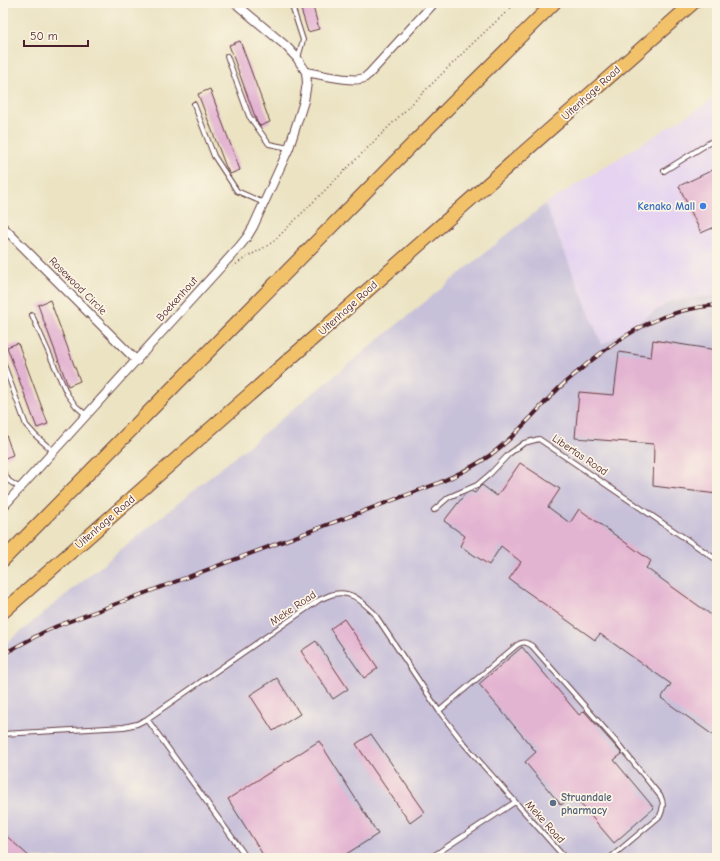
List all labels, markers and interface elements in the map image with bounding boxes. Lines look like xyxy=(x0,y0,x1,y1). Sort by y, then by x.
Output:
scale bar xyxy=(24,22,88,48)
text: 50 m xyxy=(30,29,58,43)
street label: Uitenhage Road xyxy=(559,63,623,123)
place label: Kenako Mall xyxy=(637,200,695,213)
marker: Kenako Mall xyxy=(698,201,708,211)
street label: Rosewood Circle xyxy=(46,254,110,318)
street label: Boekenhout xyxy=(154,273,201,324)
street label: Uitenhage Road xyxy=(316,278,380,338)
street label: Libertas Road xyxy=(550,432,610,478)
street label: Uitenhage Road xyxy=(72,492,138,551)
street label: Meke Road xyxy=(267,588,319,628)
place label: Struandale pharmacy xyxy=(561,791,612,817)
street label: Meke Road xyxy=(523,798,568,846)
marker: Struandale pharmacy xyxy=(548,798,558,808)

